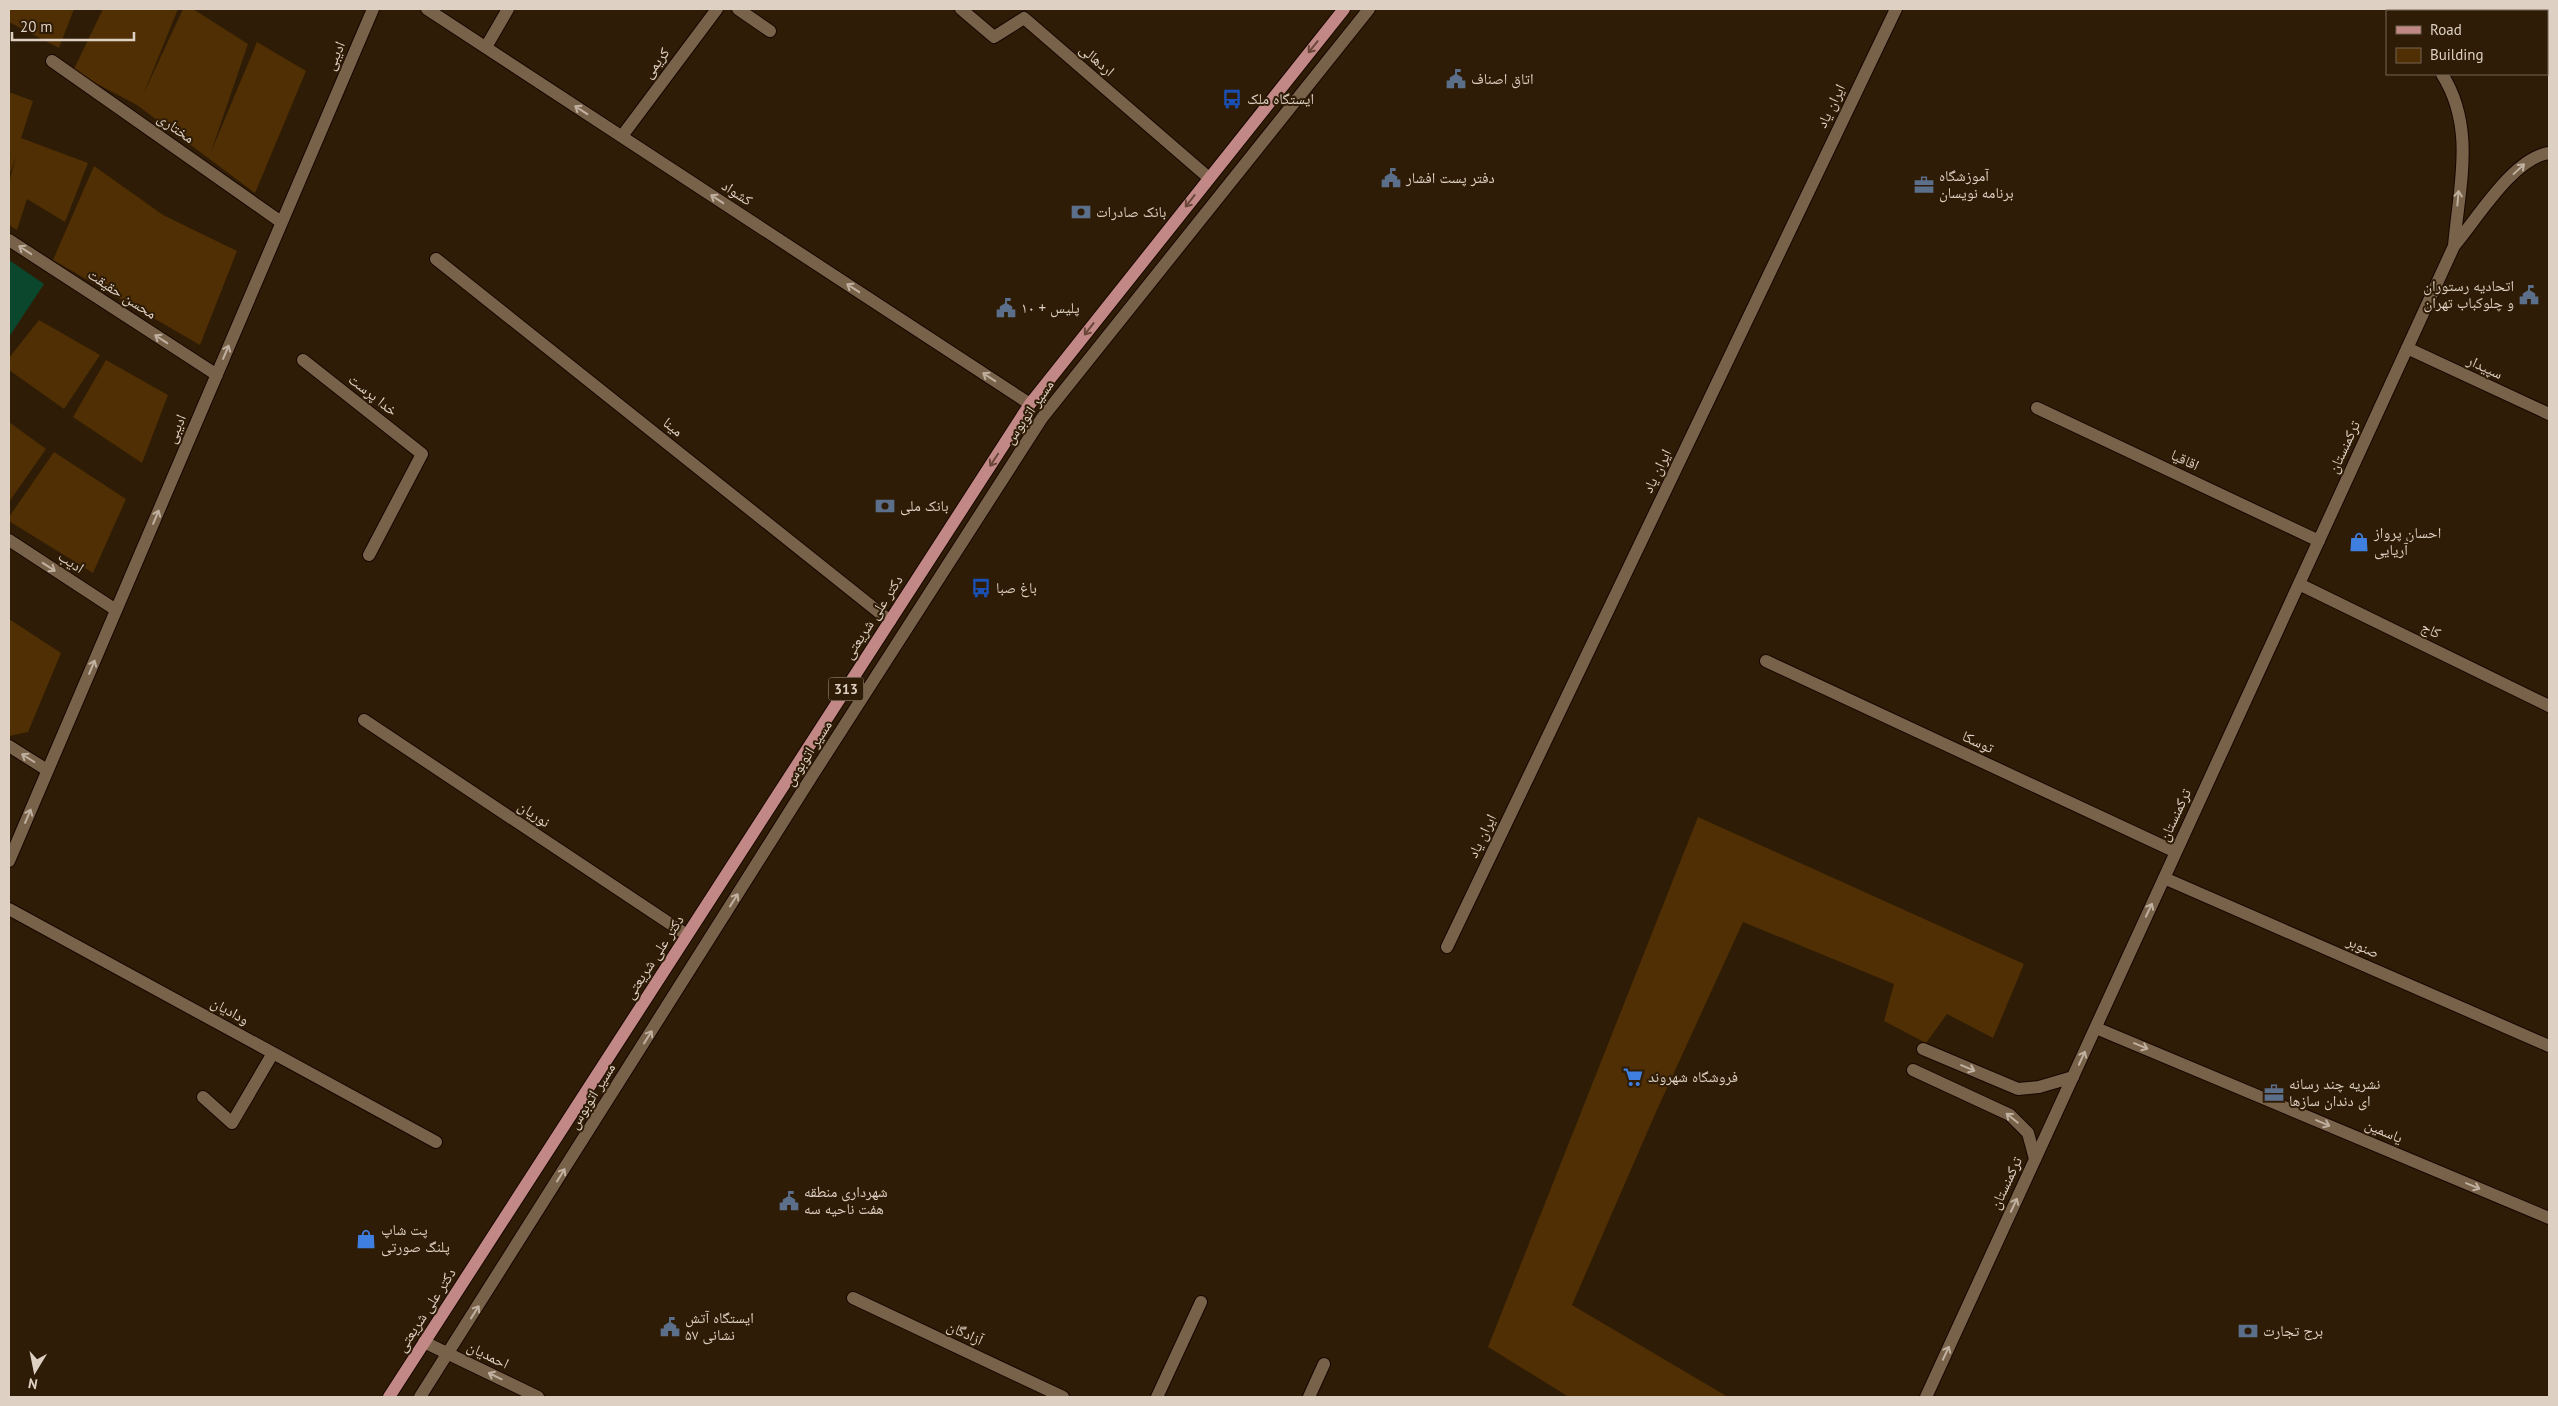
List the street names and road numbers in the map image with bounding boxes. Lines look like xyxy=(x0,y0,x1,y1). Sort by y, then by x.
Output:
street label: ادیبی xyxy=(320,38,350,74)
street label: اردهالی xyxy=(1075,39,1119,81)
street label: کریمی xyxy=(638,43,674,83)
street label: ایران یاد xyxy=(1812,81,1850,131)
street label: مختاری xyxy=(153,108,199,148)
street label: کشواد xyxy=(718,176,756,210)
street label: محسن حقیقت xyxy=(84,264,160,324)
street label: سپیدار xyxy=(2463,350,2506,383)
street label: خدا پرست xyxy=(345,369,402,420)
street label: مسیر اتوبوس xyxy=(999,376,1059,448)
street label: ادیبی xyxy=(161,411,191,447)
street label: مینا xyxy=(659,413,687,441)
street label: ترکمنستان xyxy=(2323,417,2365,477)
street label: اقاقیا xyxy=(2168,445,2202,474)
street label: ایران یاد xyxy=(1638,446,1676,496)
street label: ادیب xyxy=(55,546,88,577)
street label: دکتر علی شریعتی xyxy=(838,571,908,663)
street label: کاج xyxy=(2418,617,2444,643)
road number: 313 xyxy=(828,678,864,701)
street label: مسیر اتوبوس xyxy=(779,716,837,790)
street label: توسکا xyxy=(1959,726,1998,757)
street label: ترکمنستان xyxy=(2154,785,2196,845)
street label: نوریان xyxy=(514,796,554,832)
street label: ایران یاد xyxy=(1463,811,1501,861)
street label: دکتر علی شریعتی xyxy=(619,911,689,1003)
street label: صنوبر xyxy=(2343,931,2382,962)
street label: ودادیان xyxy=(207,992,253,1030)
street label: مسیر اتوبوس xyxy=(564,1059,620,1133)
street label: یاسمین xyxy=(2362,1114,2406,1148)
street label: ترکمنستان xyxy=(1985,1153,2027,1213)
street label: دکتر علی شریعتی xyxy=(391,1264,461,1356)
street label: آزادگان xyxy=(944,1316,988,1351)
street label: احمدیان xyxy=(464,1336,512,1374)

